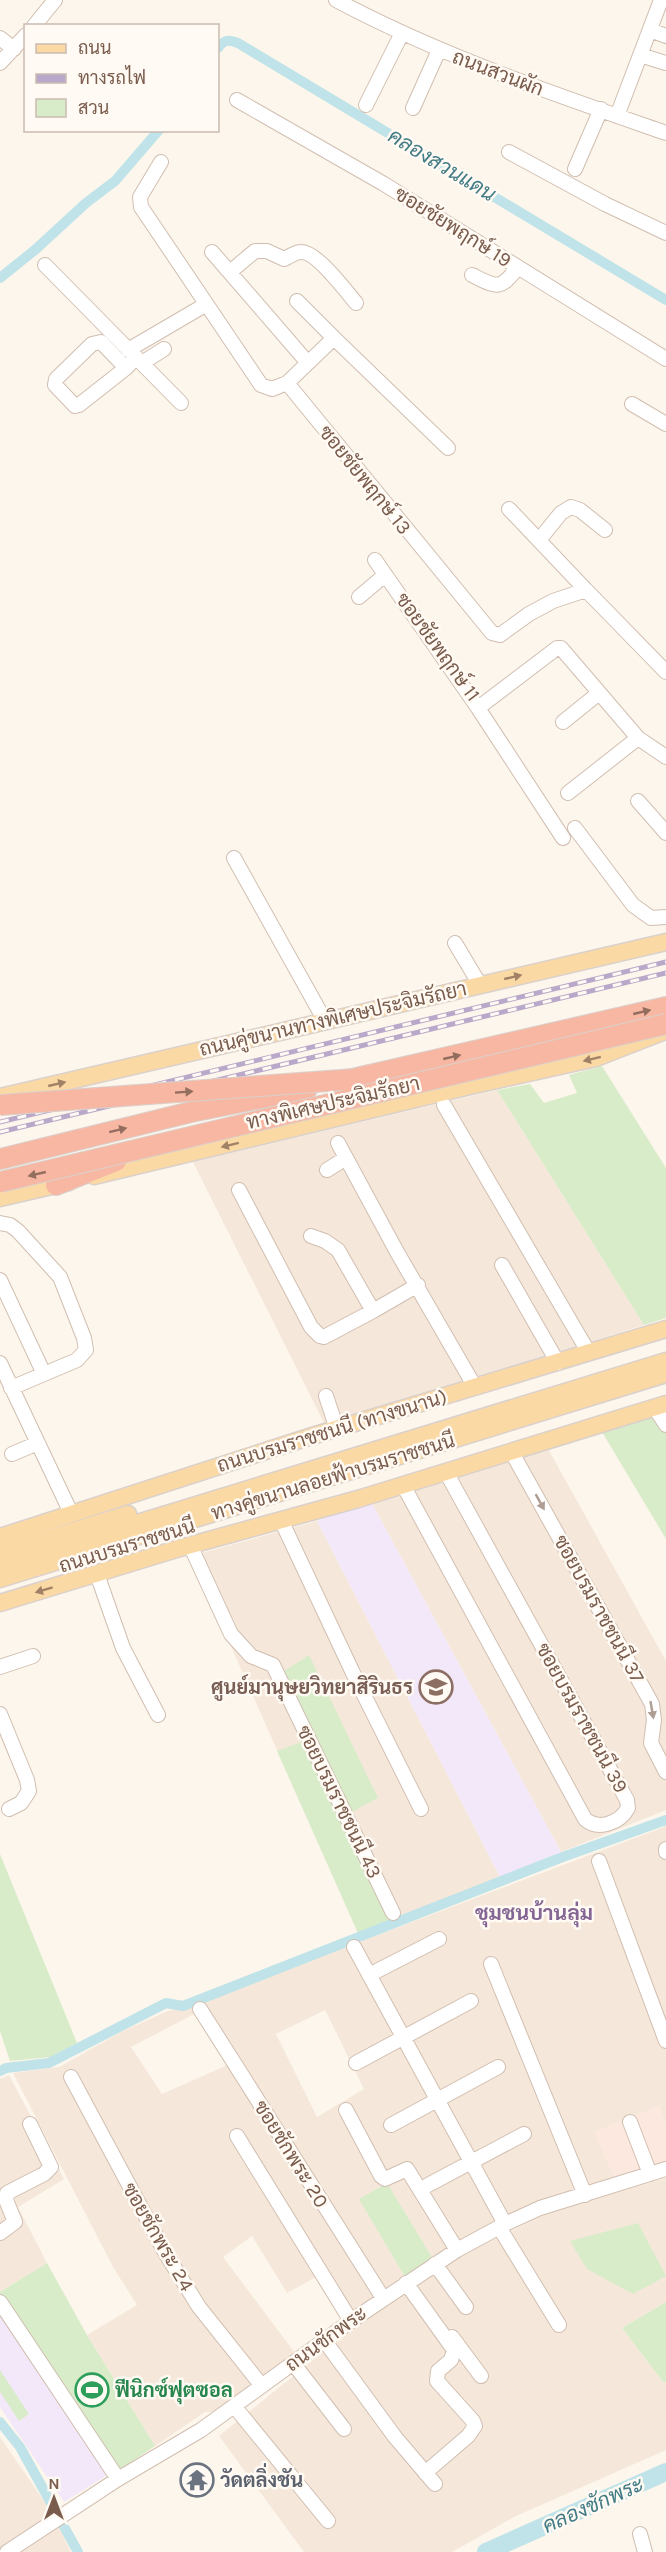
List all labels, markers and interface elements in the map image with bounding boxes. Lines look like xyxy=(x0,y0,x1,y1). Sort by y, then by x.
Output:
legend xyxy=(24,24,219,132)
text: ถนน xyxy=(78,37,111,59)
street label: ถนนสวนผัก xyxy=(449,44,547,101)
text: ทางรถไฟ xyxy=(78,65,146,89)
text: สวน xyxy=(78,97,109,119)
water label: คลองสวนแดน xyxy=(384,124,501,207)
street label: ซอยชัยพฤกษ์ 19 xyxy=(390,179,517,272)
street label: ซอยชัยพฤกษ์ 13 xyxy=(314,419,418,539)
street label: ซอยชัยพฤกษ์ 11 xyxy=(391,587,487,706)
one-way arrow xyxy=(503,972,522,982)
street label: ถนนคู่ขนานทางพิเศษประจิมรัถยา xyxy=(197,976,470,1064)
one-way arrow xyxy=(633,1007,651,1017)
one-way arrow xyxy=(443,1051,461,1061)
one-way arrow xyxy=(583,1054,601,1064)
street label: ทางพิเศษประจิมรัถยา xyxy=(244,1071,422,1134)
one-way arrow xyxy=(48,1079,67,1088)
one-way arrow xyxy=(175,1088,194,1097)
one-way arrow xyxy=(109,1125,127,1135)
one-way arrow xyxy=(221,1140,239,1150)
one-way arrow xyxy=(28,1169,46,1179)
street label: ถนนบรมราชชนนี (ทางขนาน) xyxy=(214,1383,450,1477)
street label: ทางคู่ขนานลอยฟ้าบรมราชชนนี xyxy=(208,1427,459,1528)
one-way arrow xyxy=(535,1494,545,1511)
street label: ถนนบรมราชชนนี xyxy=(56,1512,198,1578)
street label: ซอยบรมราชชนนี 37 xyxy=(549,1530,651,1687)
one-way arrow xyxy=(35,1586,53,1595)
street label: ซอยบรมราชชนนี 39 xyxy=(531,1638,634,1797)
school or university icon: ศูนย์มานุษยวิทยาสิรินธร xyxy=(418,1669,454,1705)
place label: ศูนย์มานุษยวิทยาสิรินธร xyxy=(211,1674,413,1702)
one-way arrow xyxy=(648,1701,657,1720)
street label: ซอยบรมราชชนนี 43 xyxy=(292,1721,388,1882)
district label: ชุมชนบ้านลุ่ม xyxy=(475,1900,593,1928)
street label: ซอยชักพระ 20 xyxy=(249,2096,334,2212)
street label: ซอยชักพระ 24 xyxy=(118,2178,199,2295)
street label: ถนนชักพระ xyxy=(280,2301,371,2376)
sports icon: ฟีนิกซ์ฟุตซอล xyxy=(74,2372,110,2408)
place label: ฟีนิกซ์ฟุตซอล xyxy=(115,2377,233,2405)
temple icon: วัดตลิ่งชัน xyxy=(179,2462,215,2498)
place label: วัดตลิ่งชัน xyxy=(220,2463,303,2492)
north arrow xyxy=(24,2468,84,2528)
water label: คลองชักพระ xyxy=(539,2472,648,2538)
text: N xyxy=(48,2474,60,2493)

